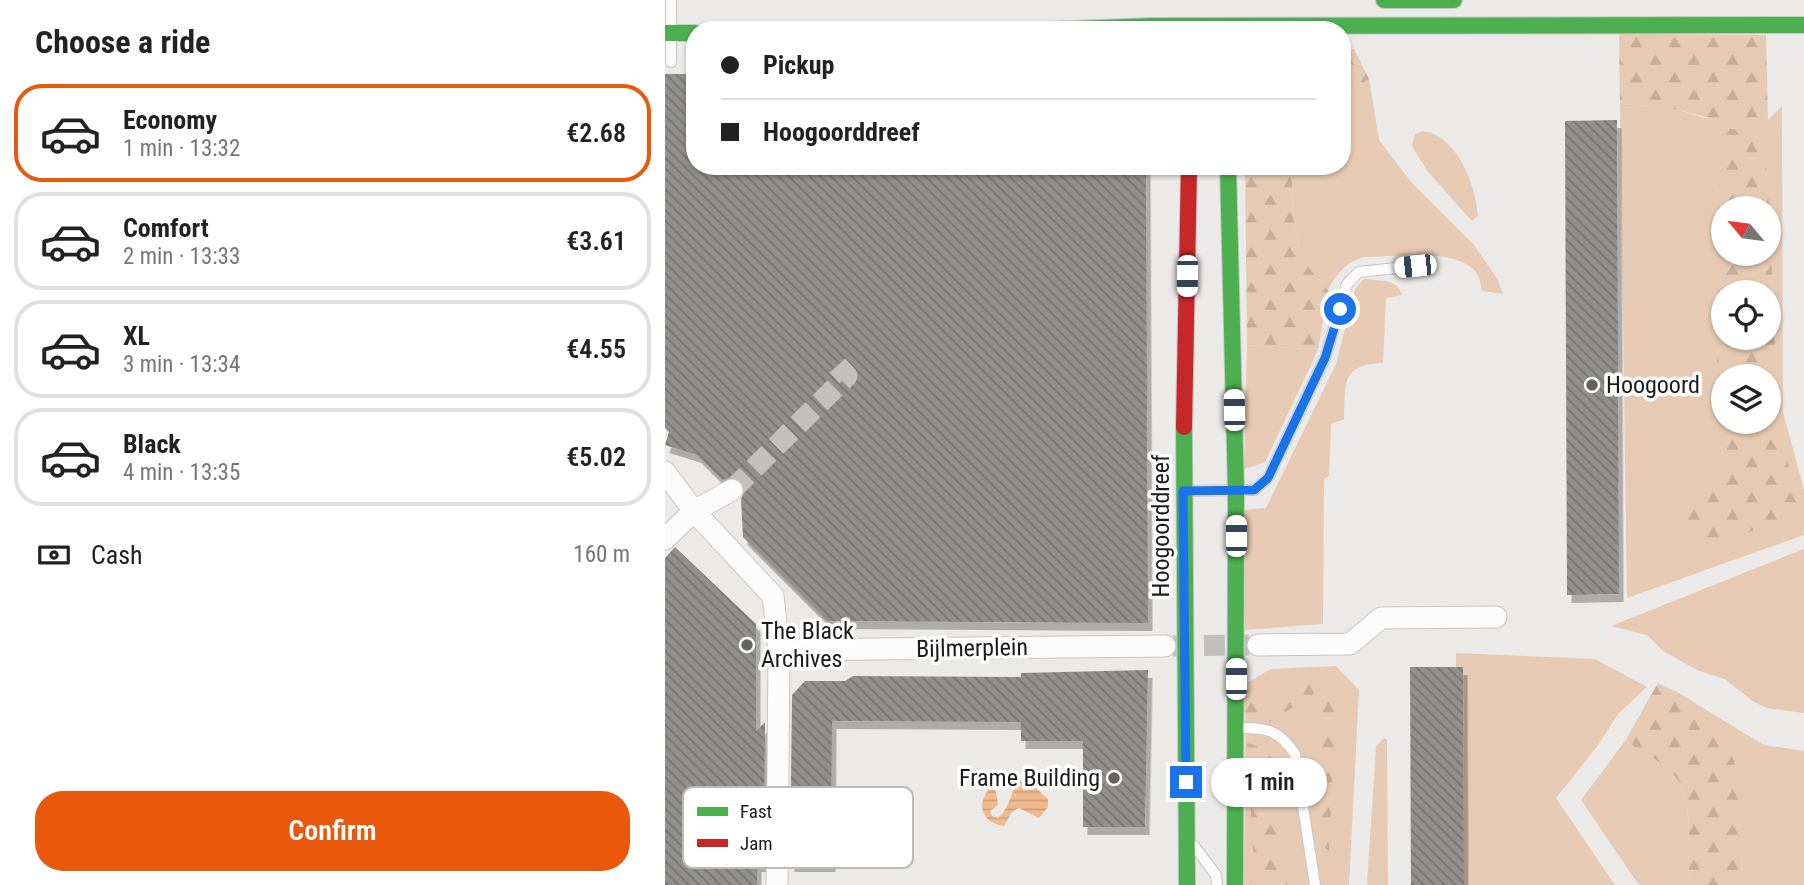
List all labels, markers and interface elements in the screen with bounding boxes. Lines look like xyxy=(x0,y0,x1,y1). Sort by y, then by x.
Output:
text: Choose a ride xyxy=(35,23,210,61)
text: Pickup xyxy=(763,50,834,80)
icon: car xyxy=(39,102,102,165)
text: Economy xyxy=(123,105,217,135)
text: Hoogoorddreef xyxy=(763,117,920,147)
text: €2.68 xyxy=(566,118,626,148)
text: 1 min · 13:32 xyxy=(123,135,240,162)
north arrow xyxy=(1711,196,1781,266)
map controls xyxy=(1711,196,1781,434)
icon: car xyxy=(39,210,102,273)
text: Comfort xyxy=(123,213,209,243)
text: €3.61 xyxy=(566,226,626,256)
text: 2 min · 13:33 xyxy=(123,243,240,270)
car xyxy=(1394,253,1437,279)
car xyxy=(1177,255,1198,297)
button: locate xyxy=(1711,280,1781,350)
route start xyxy=(1324,293,1356,325)
icon: car xyxy=(39,318,102,381)
text: XL xyxy=(123,321,150,351)
text: €4.55 xyxy=(566,334,626,364)
text: 3 min · 13:34 xyxy=(123,351,240,378)
button: layers xyxy=(1711,364,1781,434)
place label: Hoogoord xyxy=(1606,371,1700,399)
marker: Hoogoord xyxy=(1584,377,1600,393)
car xyxy=(1224,389,1245,431)
icon: car xyxy=(39,426,102,489)
text: Black xyxy=(123,429,181,459)
text: €5.02 xyxy=(566,442,626,472)
street label: Hoogoorddreef xyxy=(1147,454,1175,598)
text: 4 min · 13:35 xyxy=(123,459,240,486)
car xyxy=(1226,515,1247,557)
icon: cash xyxy=(35,536,73,574)
text: Cash xyxy=(91,540,143,570)
text: 160 m xyxy=(573,541,630,568)
place label: The Black Archives xyxy=(761,617,854,673)
street label: Bijlmerplein xyxy=(916,633,1028,663)
marker: The Black Archives xyxy=(739,637,755,653)
car xyxy=(1226,658,1247,700)
callout: 1 min xyxy=(1211,758,1326,806)
place label: Frame Building xyxy=(959,764,1100,792)
route end xyxy=(1170,766,1202,798)
text: 1 min xyxy=(1244,769,1294,796)
marker: Frame Building xyxy=(1106,770,1122,786)
legend xyxy=(683,787,913,868)
button: Confirm xyxy=(35,791,630,871)
text: Fast xyxy=(740,800,772,823)
text: Jam xyxy=(740,832,773,855)

